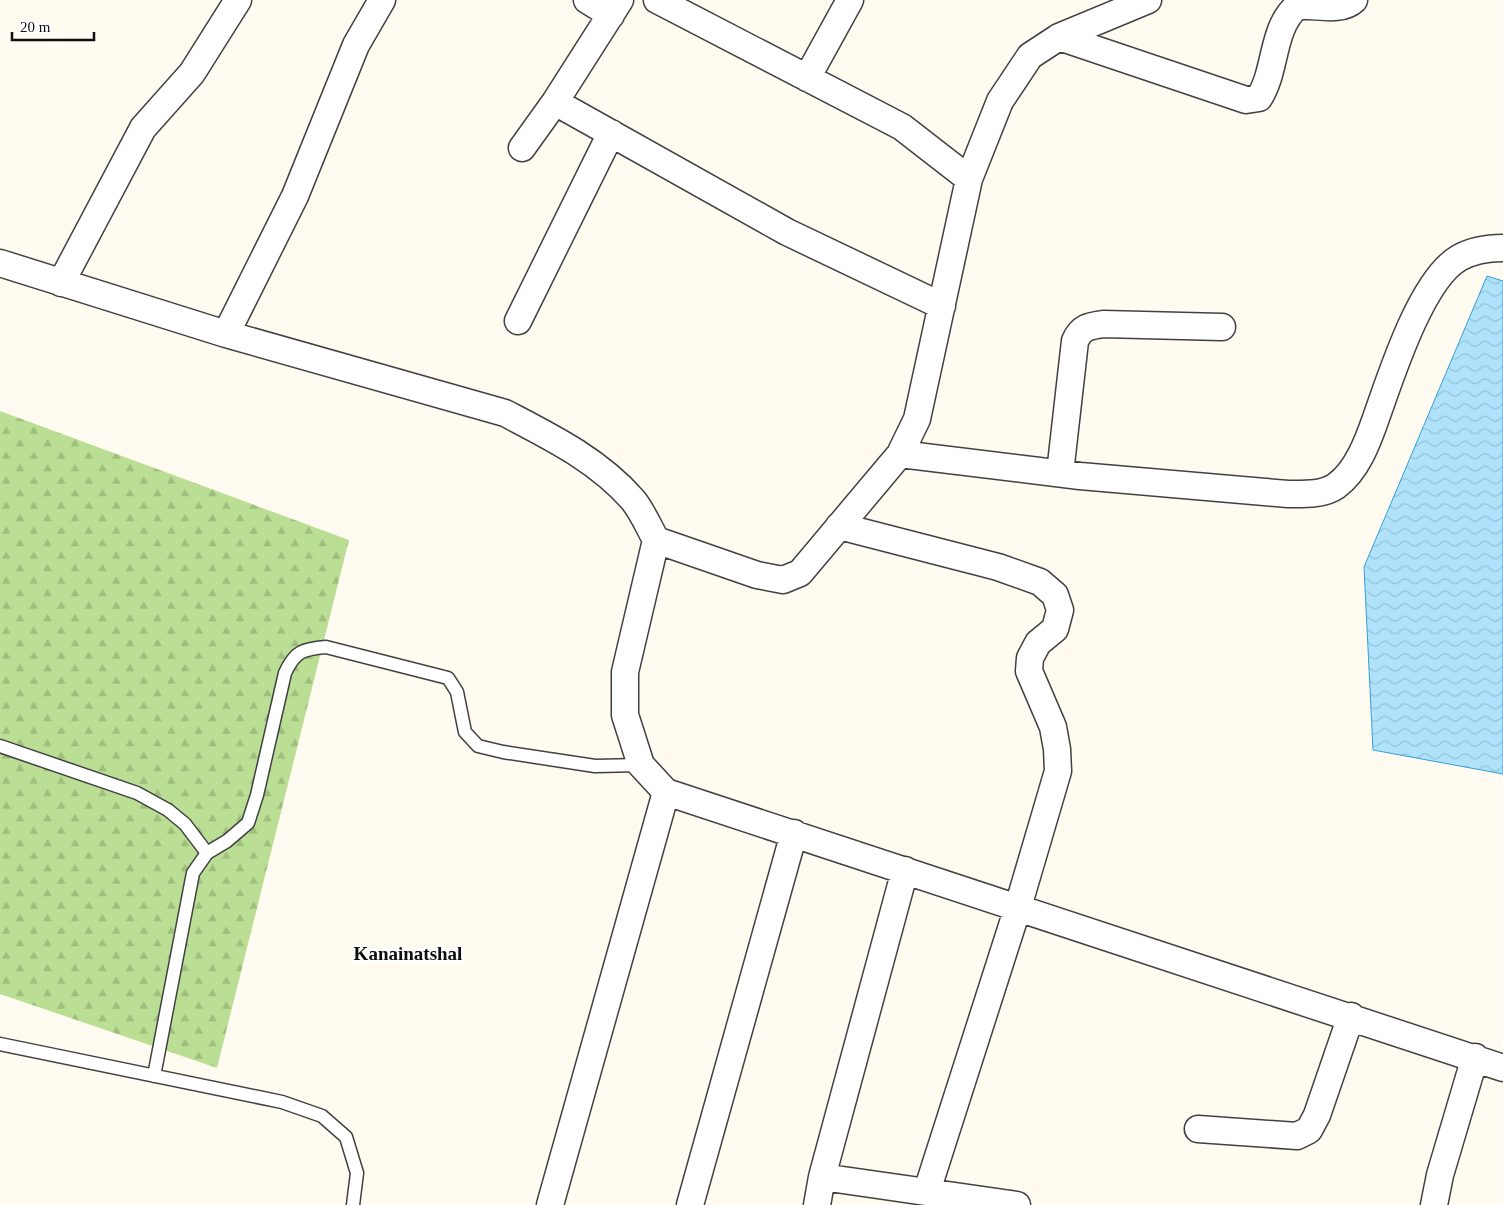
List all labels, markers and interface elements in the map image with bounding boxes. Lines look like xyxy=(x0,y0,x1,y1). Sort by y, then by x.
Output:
scale bar xyxy=(12,10,95,42)
text: 20 m xyxy=(20,19,51,35)
district label: Kanainatshal xyxy=(354,943,462,964)

